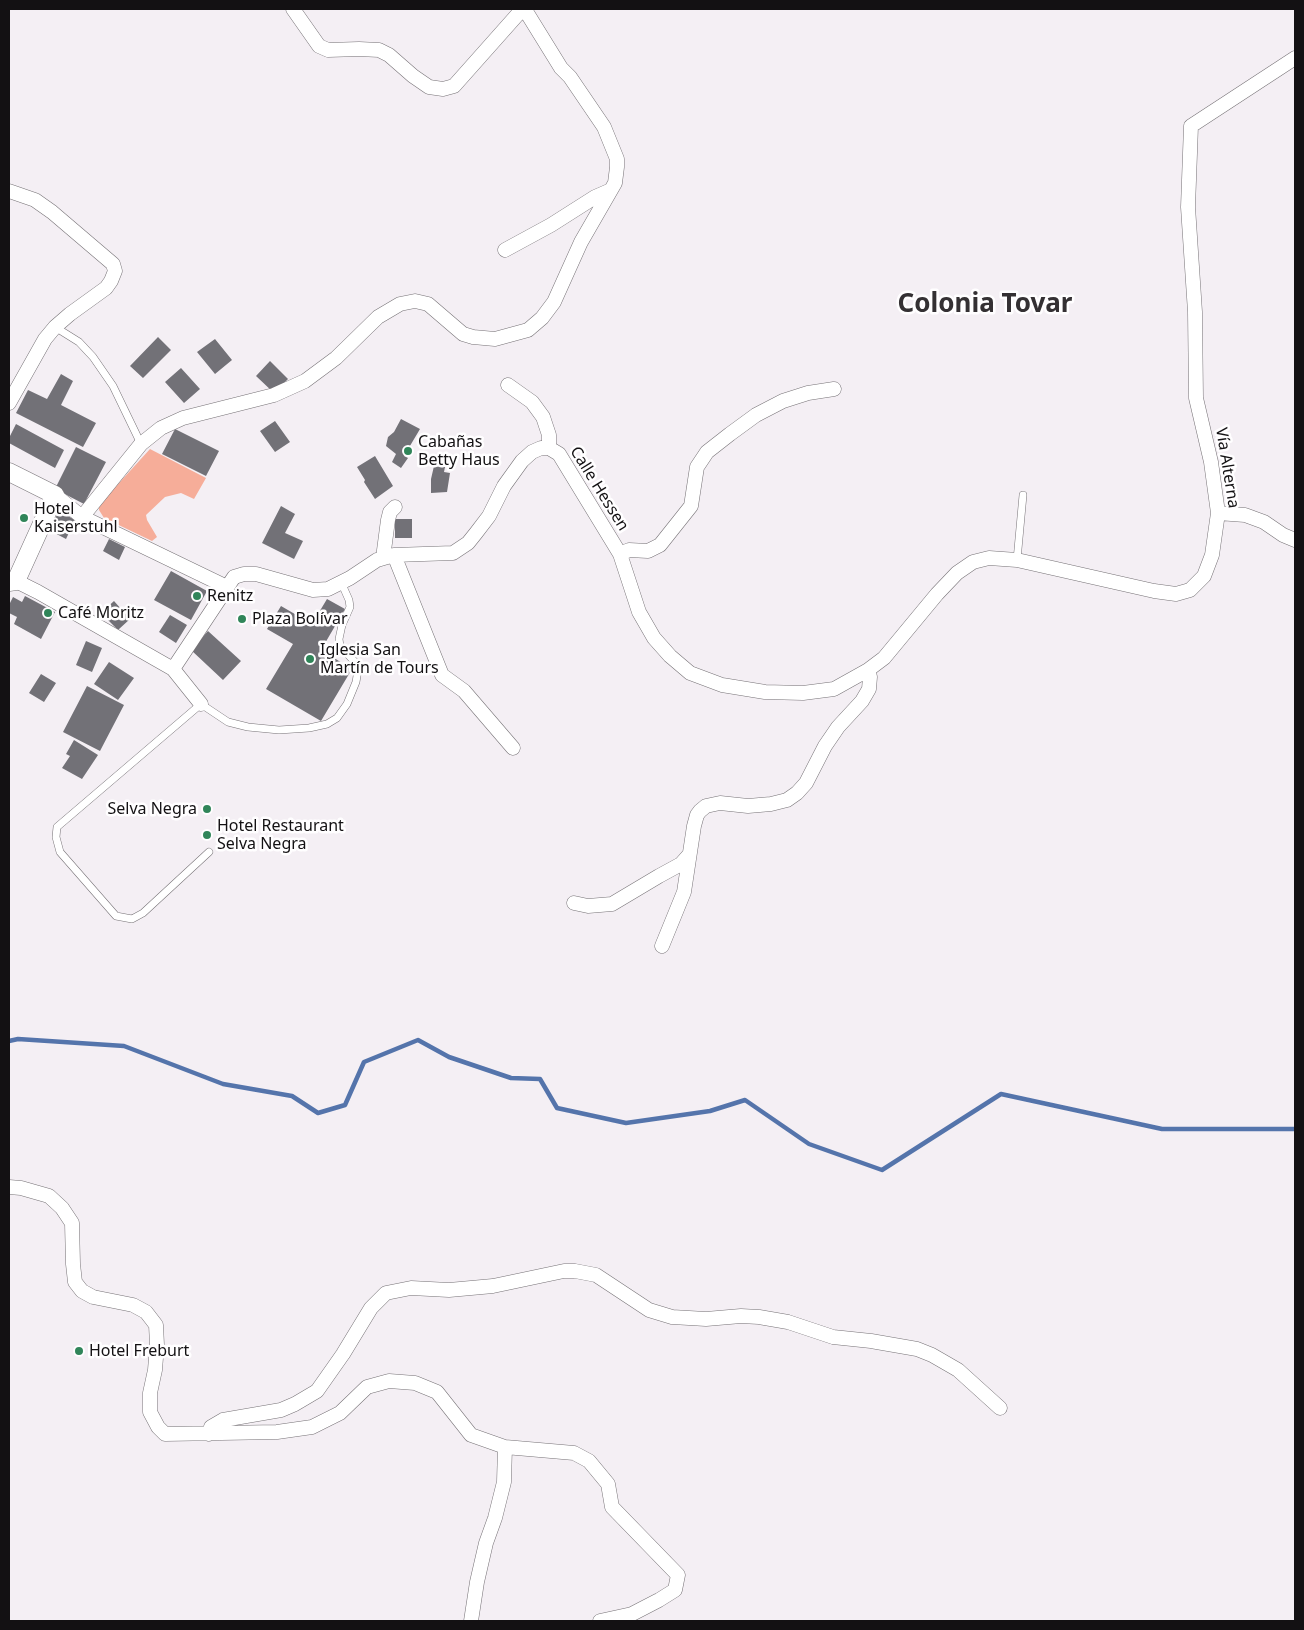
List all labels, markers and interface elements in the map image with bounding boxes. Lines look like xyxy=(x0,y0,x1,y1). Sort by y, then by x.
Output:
district label: Colonia Tovar xyxy=(898,289,1072,321)
street label: Vía Alterna xyxy=(1211,426,1243,510)
place label: Cabañas Betty Haus xyxy=(418,432,500,470)
street label: Calle Hessen xyxy=(566,443,632,535)
marker: Cabañas Betty Haus xyxy=(402,445,414,457)
place label: Hotel Kaiserstuhl xyxy=(34,499,118,537)
marker: Hotel Kaiserstuhl xyxy=(18,512,30,524)
place label: Renitz xyxy=(207,586,253,606)
marker: Renitz xyxy=(191,590,203,602)
place label: Café Moritz xyxy=(58,603,144,623)
marker: Café Moritz xyxy=(42,607,54,619)
place label: Plaza Bolívar xyxy=(252,609,347,629)
marker: Plaza Bolívar xyxy=(236,613,248,625)
place label: Iglesia San Martín de Tours xyxy=(320,640,439,678)
marker: Iglesia San Martín de Tours xyxy=(304,653,316,665)
place label: Selva Negra xyxy=(108,799,197,819)
marker: Selva Negra xyxy=(201,803,213,815)
place label: Hotel Restaurant Selva Negra xyxy=(217,816,344,854)
marker: Hotel Restaurant Selva Negra xyxy=(201,829,213,841)
place label: Hotel Freburt xyxy=(89,1341,189,1361)
marker: Hotel Freburt xyxy=(73,1345,85,1357)

